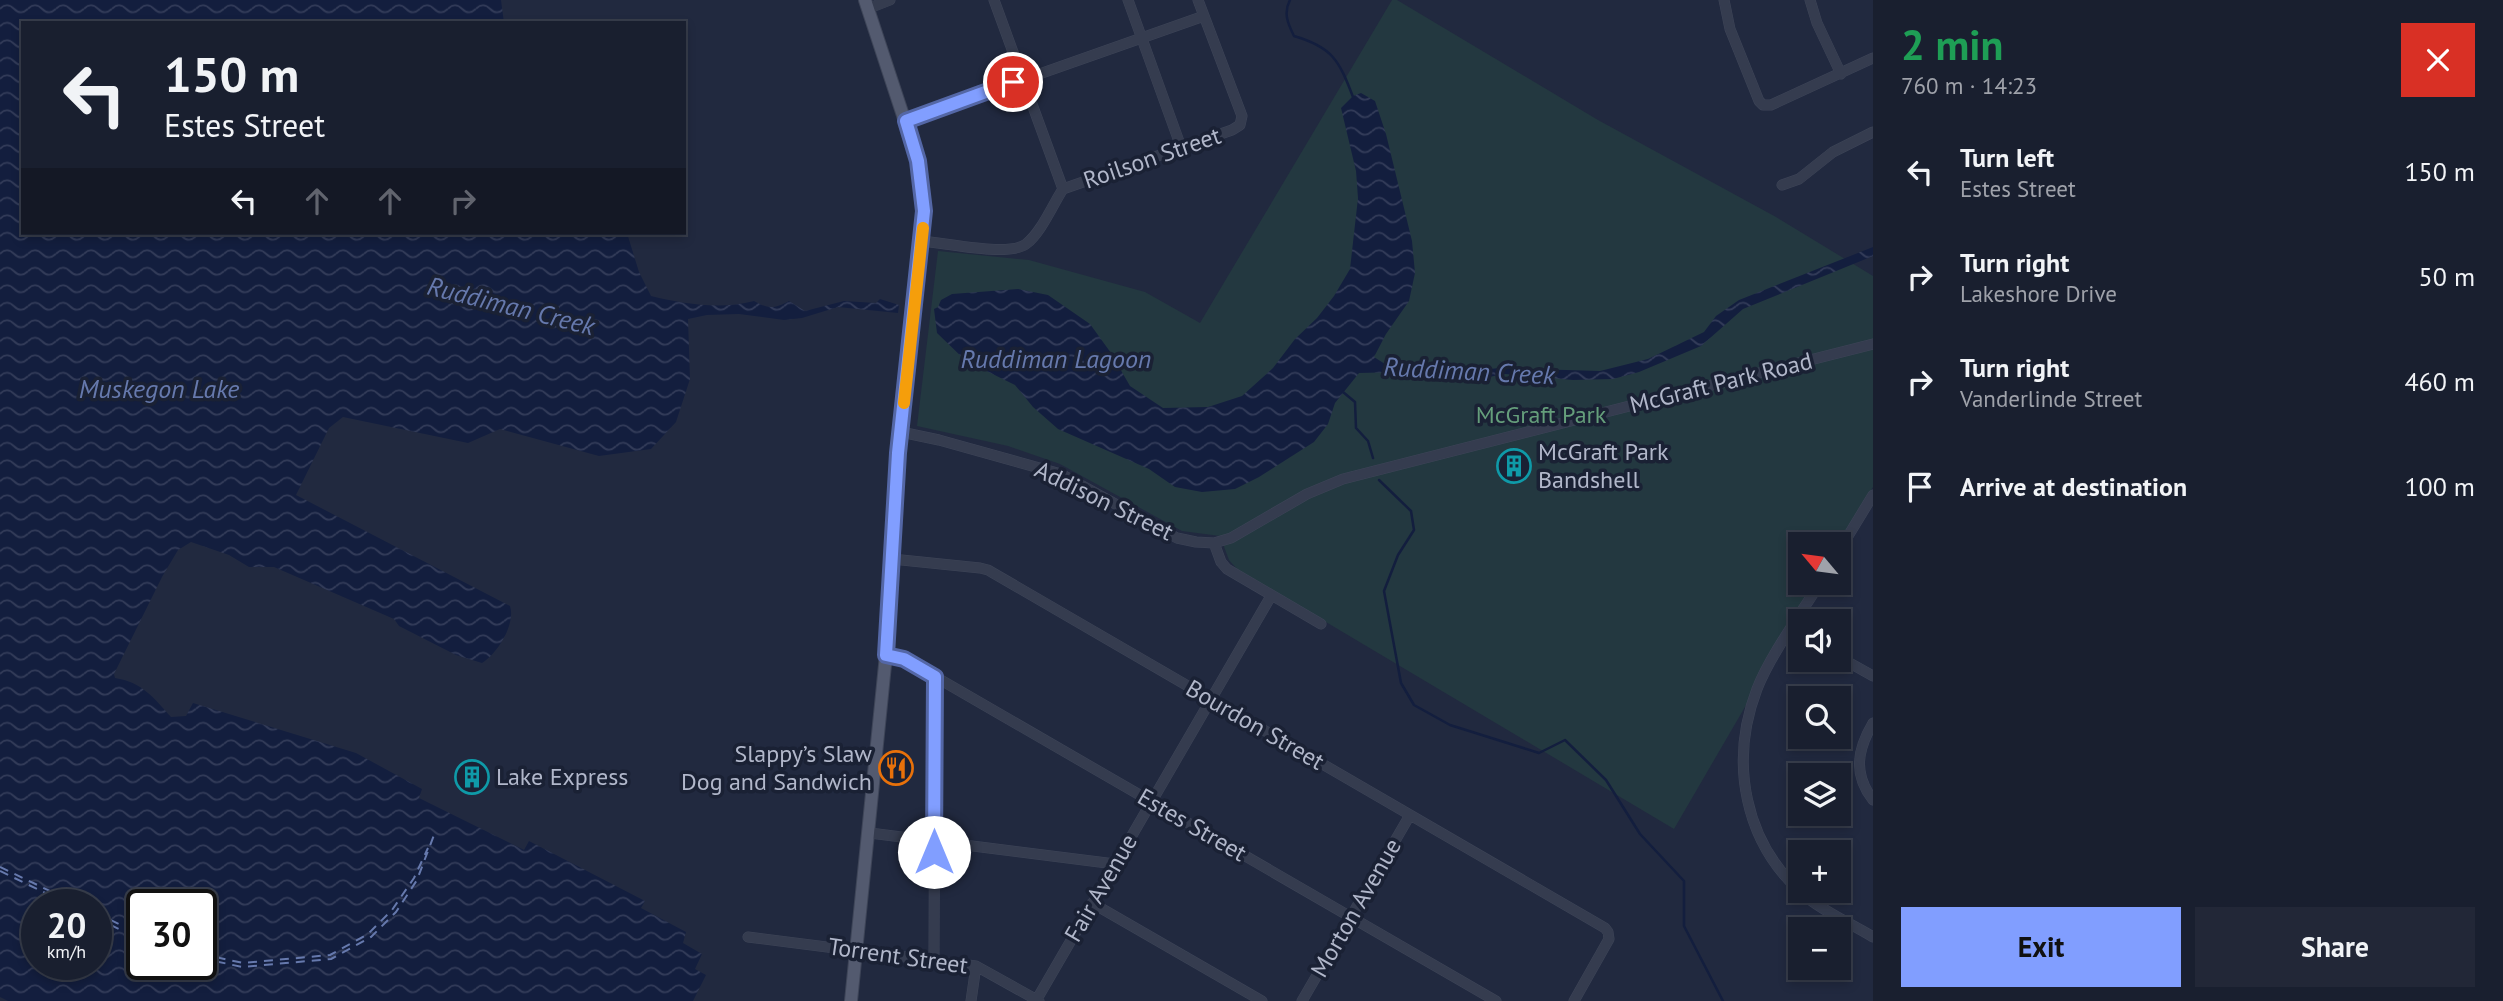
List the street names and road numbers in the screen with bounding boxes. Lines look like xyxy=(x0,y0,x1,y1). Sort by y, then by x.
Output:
street label: Roilson Street xyxy=(1079,120,1225,195)
street label: McGraft Park Road xyxy=(1626,345,1815,420)
street label: Addison Street xyxy=(1030,454,1178,547)
street label: Bourdon Street xyxy=(1181,672,1330,777)
street label: Estes Street xyxy=(1132,781,1252,868)
street label: Fair Avenue xyxy=(1057,828,1144,947)
street label: Morton Avenue xyxy=(1303,833,1408,983)
street label: Torrent Street xyxy=(826,930,970,981)

